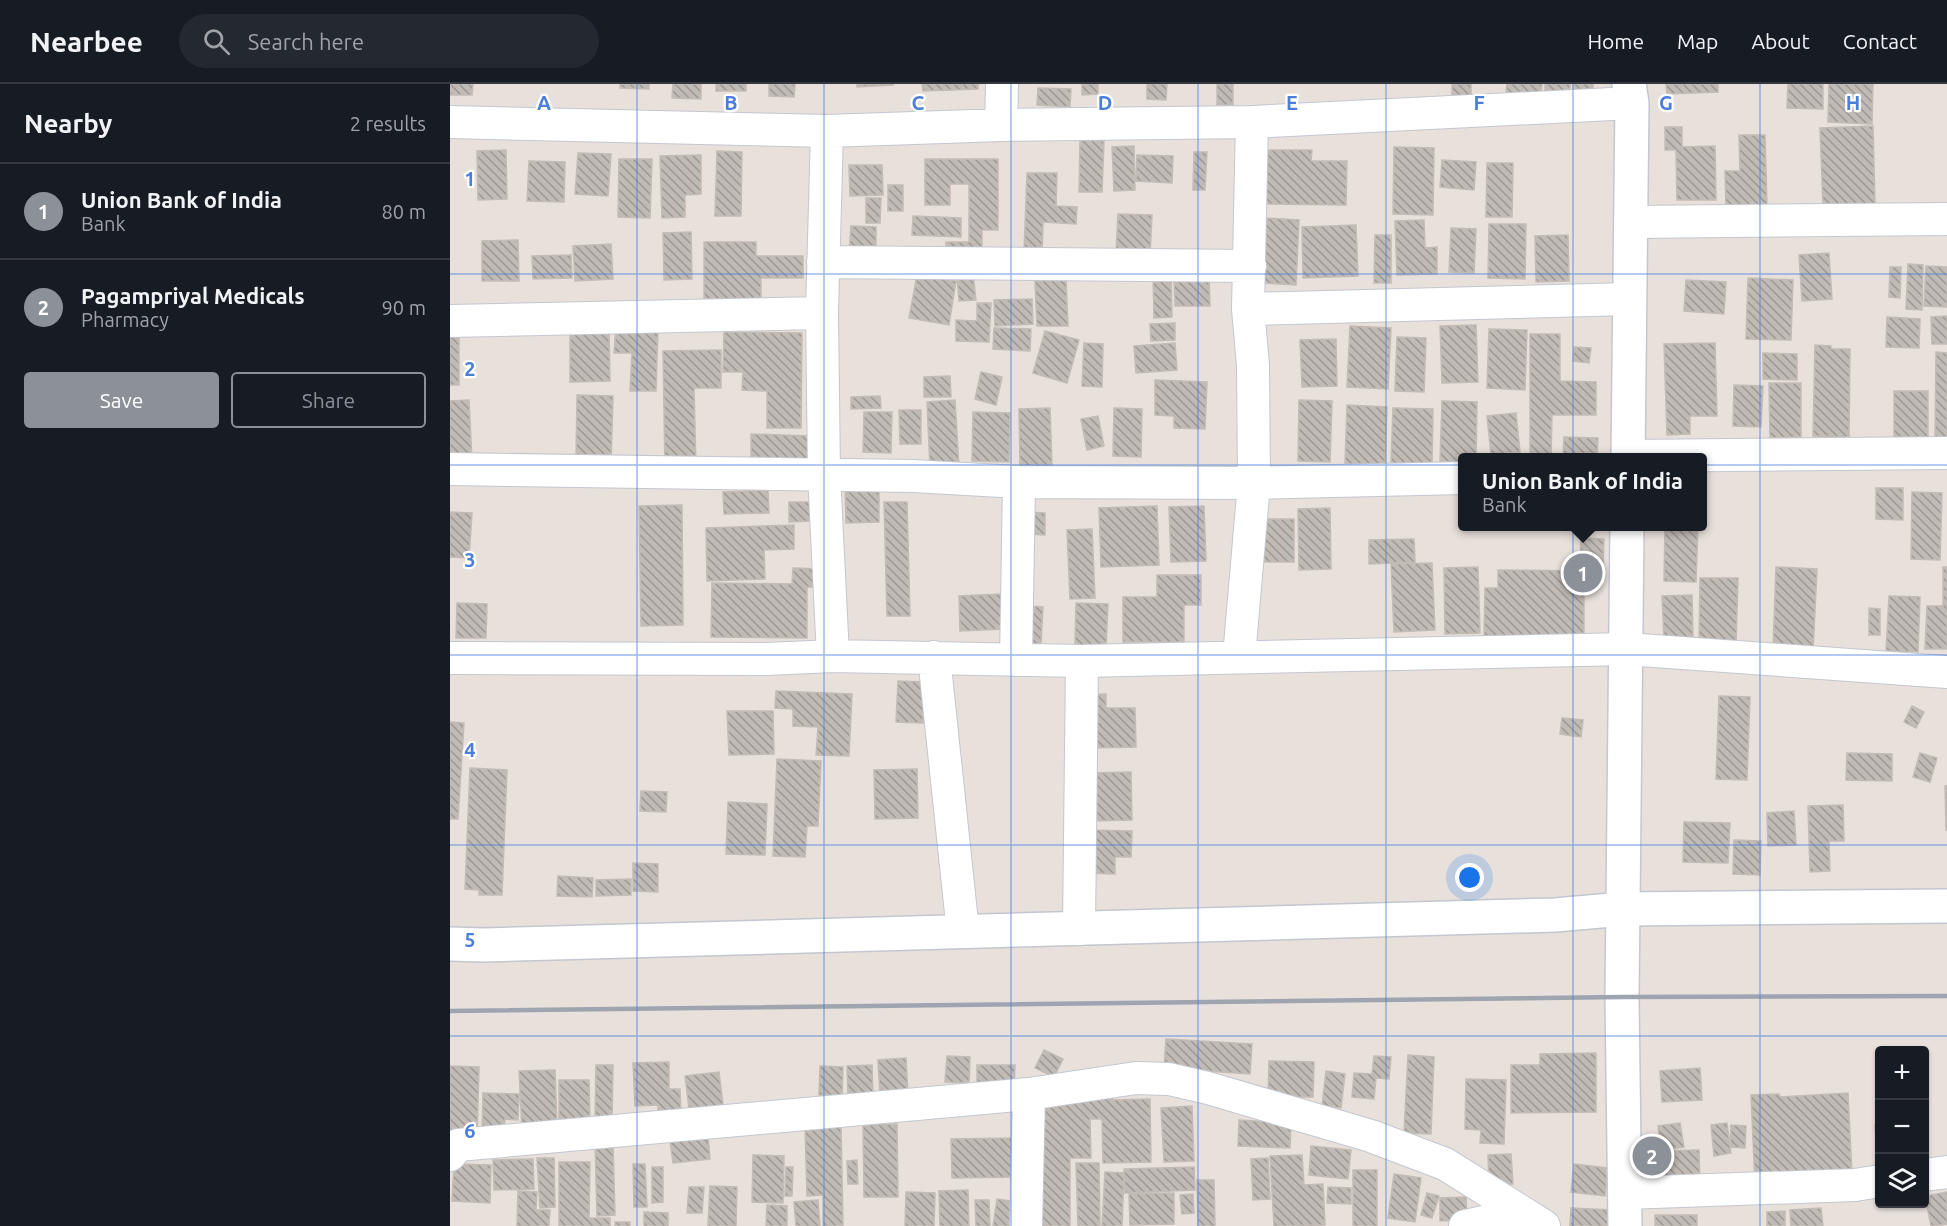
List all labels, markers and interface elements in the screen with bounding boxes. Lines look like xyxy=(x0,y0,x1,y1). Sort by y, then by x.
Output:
search box xyxy=(179,14,599,68)
icon: search xyxy=(200,25,233,58)
text: Nearbee xyxy=(30,26,143,57)
text: Search here xyxy=(248,29,364,54)
text: Home xyxy=(1587,29,1644,53)
text: Map xyxy=(1677,29,1718,53)
text: About xyxy=(1751,29,1810,53)
text: Contact xyxy=(1843,29,1917,53)
text: A xyxy=(537,91,551,114)
text: B xyxy=(724,91,738,114)
text: C xyxy=(912,91,925,114)
text: D xyxy=(1098,91,1112,114)
text: E xyxy=(1286,91,1298,114)
text: F xyxy=(1473,91,1485,114)
text: G xyxy=(1659,91,1673,114)
text: H xyxy=(1846,91,1860,114)
text: Nearby xyxy=(24,109,112,138)
text: 2 results xyxy=(350,112,426,135)
text: 1 xyxy=(464,167,476,190)
text: Union Bank of India xyxy=(81,187,282,212)
text: 1 xyxy=(38,200,49,223)
text: 80 m xyxy=(382,200,426,223)
text: Bank xyxy=(81,212,126,235)
text: Pagampriyal Medicals xyxy=(81,283,305,308)
text: 2 xyxy=(38,296,49,319)
text: 90 m xyxy=(382,296,426,319)
text: Pharmacy xyxy=(81,308,169,331)
text: 2 xyxy=(464,357,476,380)
button: Save xyxy=(24,372,219,428)
button: Share xyxy=(231,372,426,428)
popup xyxy=(1458,453,1707,531)
text: Union Bank of India xyxy=(1482,468,1683,493)
text: Bank xyxy=(1482,493,1527,516)
text: 3 xyxy=(464,548,476,571)
pin: 1 xyxy=(1564,550,1602,596)
text: 4 xyxy=(464,738,476,761)
your location xyxy=(1455,863,1484,892)
text: 5 xyxy=(464,928,476,951)
map controls xyxy=(1875,1046,1929,1208)
button: + xyxy=(1875,1046,1929,1100)
button: − xyxy=(1875,1100,1929,1154)
text: 6 xyxy=(464,1119,476,1142)
pin: 2 xyxy=(1632,1134,1672,1178)
button: layers xyxy=(1875,1154,1929,1208)

